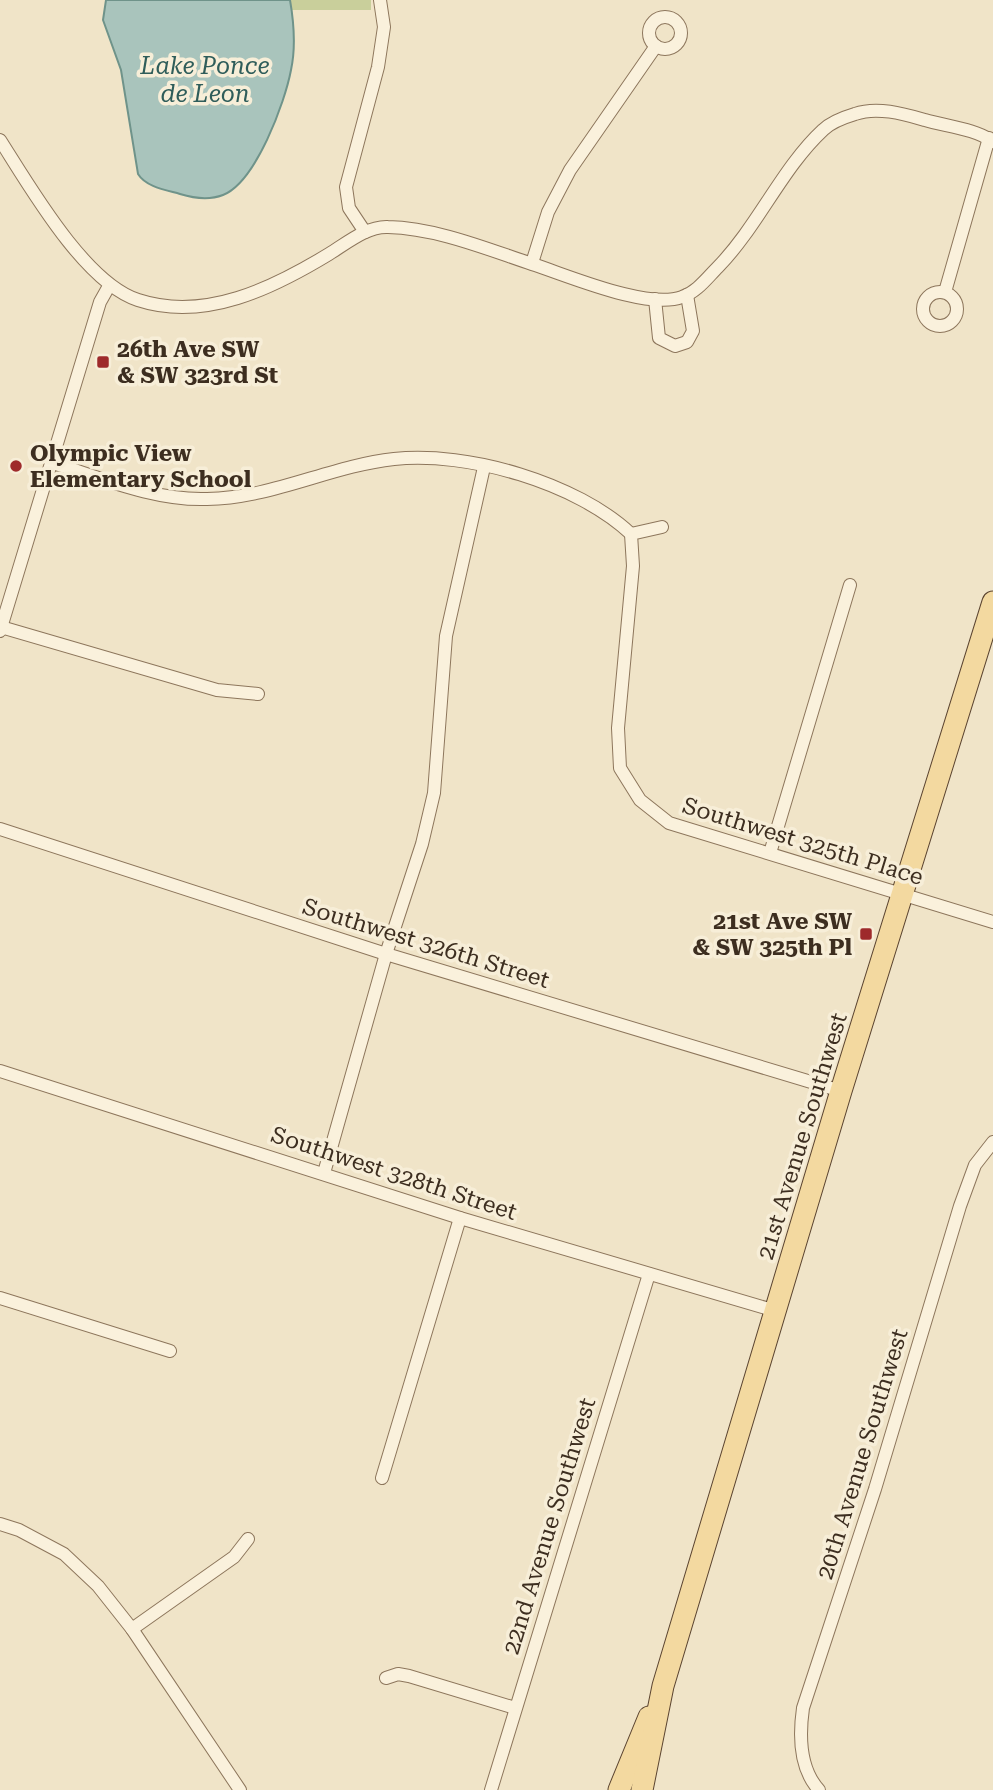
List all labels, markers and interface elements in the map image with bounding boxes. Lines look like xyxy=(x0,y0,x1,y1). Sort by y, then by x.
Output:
water label: Lake Ponce de Leon xyxy=(139,52,270,108)
place label: 26th Ave SW & SW 323rd St xyxy=(117,336,278,389)
marker: 26th Ave SW & SW 323rd St xyxy=(95,354,111,370)
place label: Olympic View Elementary School xyxy=(30,440,252,493)
marker: Olympic View Elementary School xyxy=(8,458,24,474)
street label: Southwest 325th Place xyxy=(679,792,926,891)
street label: Southwest 326th Street xyxy=(299,893,553,994)
place label: 21st Ave SW & SW 325th Pl xyxy=(692,908,852,961)
marker: 21st Ave SW & SW 325th Pl xyxy=(858,926,874,942)
street label: 21st Avenue Southwest xyxy=(752,1009,853,1263)
street label: Southwest 328th Street xyxy=(268,1121,520,1226)
street label: 20th Avenue Southwest xyxy=(812,1325,914,1583)
street label: 22nd Avenue Southwest xyxy=(498,1394,601,1658)

